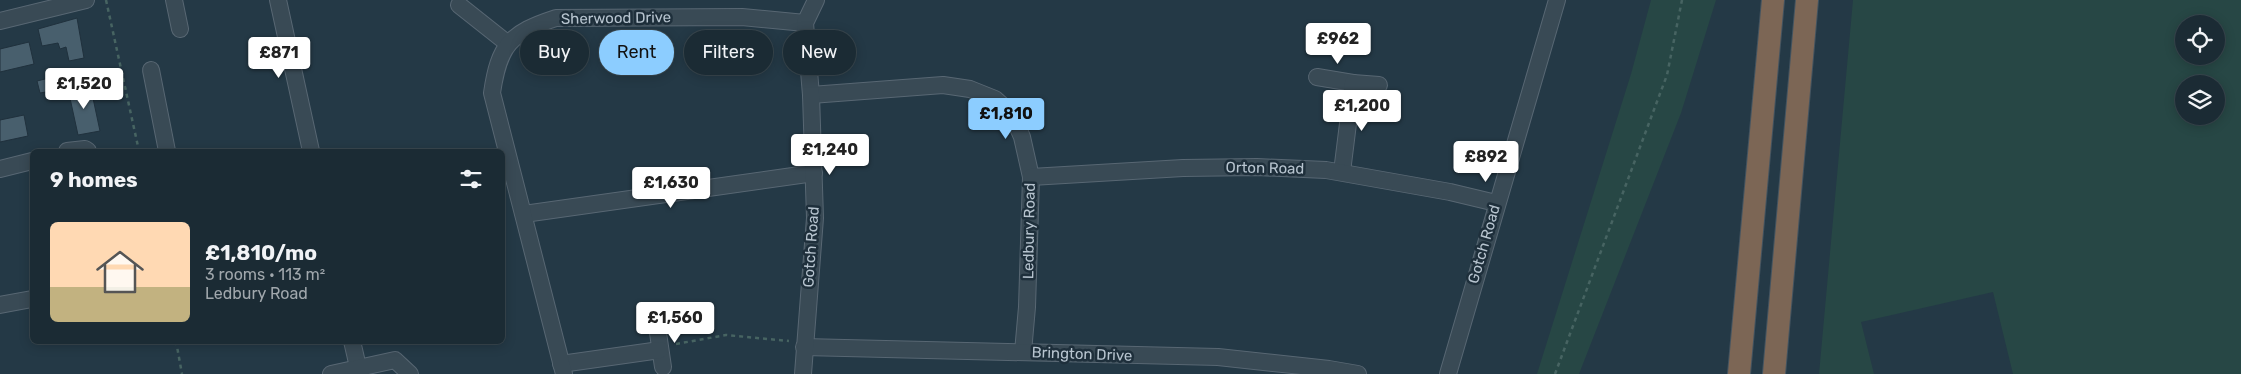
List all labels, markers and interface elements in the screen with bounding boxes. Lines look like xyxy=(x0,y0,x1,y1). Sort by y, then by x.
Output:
street label: Sherwood Drive xyxy=(561,8,671,28)
map controls xyxy=(2175,15,2225,125)
button: locate xyxy=(2175,15,2225,65)
pin: £962 xyxy=(1308,22,1368,65)
text: £962 xyxy=(1317,29,1359,48)
chip: Buy xyxy=(520,30,589,75)
chip: Rent xyxy=(599,30,674,75)
chip: Filters xyxy=(684,30,773,75)
chip: New xyxy=(783,30,856,75)
pin: £871 xyxy=(249,36,309,79)
text: £871 xyxy=(259,43,299,62)
pin: £1,520 xyxy=(43,68,125,110)
text: £1,520 xyxy=(56,74,112,93)
button: layers xyxy=(2175,75,2225,125)
pin: £1,200 xyxy=(1321,90,1403,132)
text: £1,200 xyxy=(1334,96,1390,115)
pin: £1,810 xyxy=(965,98,1047,140)
text: £1,810 xyxy=(979,104,1033,123)
pin: £1,240 xyxy=(789,134,871,176)
text: £1,240 xyxy=(802,140,858,159)
pin: £892 xyxy=(1456,140,1516,183)
text: £892 xyxy=(1464,147,1508,166)
street label: Orton Road xyxy=(1226,158,1304,178)
icon: filters xyxy=(457,165,485,193)
pin: £1,630 xyxy=(630,166,712,209)
text: 9 homes xyxy=(50,167,138,192)
text: £1,630 xyxy=(643,173,699,192)
street label: Ledbury Road xyxy=(1019,183,1039,279)
street label: Gotch Road xyxy=(1464,202,1504,286)
street label: Gotch Road xyxy=(799,206,823,288)
text: £1,810/mo xyxy=(205,240,317,265)
icon: home xyxy=(90,242,150,302)
text: 3 rooms · 113 m² xyxy=(205,265,325,284)
text: Ledbury Road xyxy=(205,284,308,303)
pin: £1,560 xyxy=(634,302,716,344)
text: £1,560 xyxy=(647,308,703,327)
street label: Brington Drive xyxy=(1031,343,1133,365)

